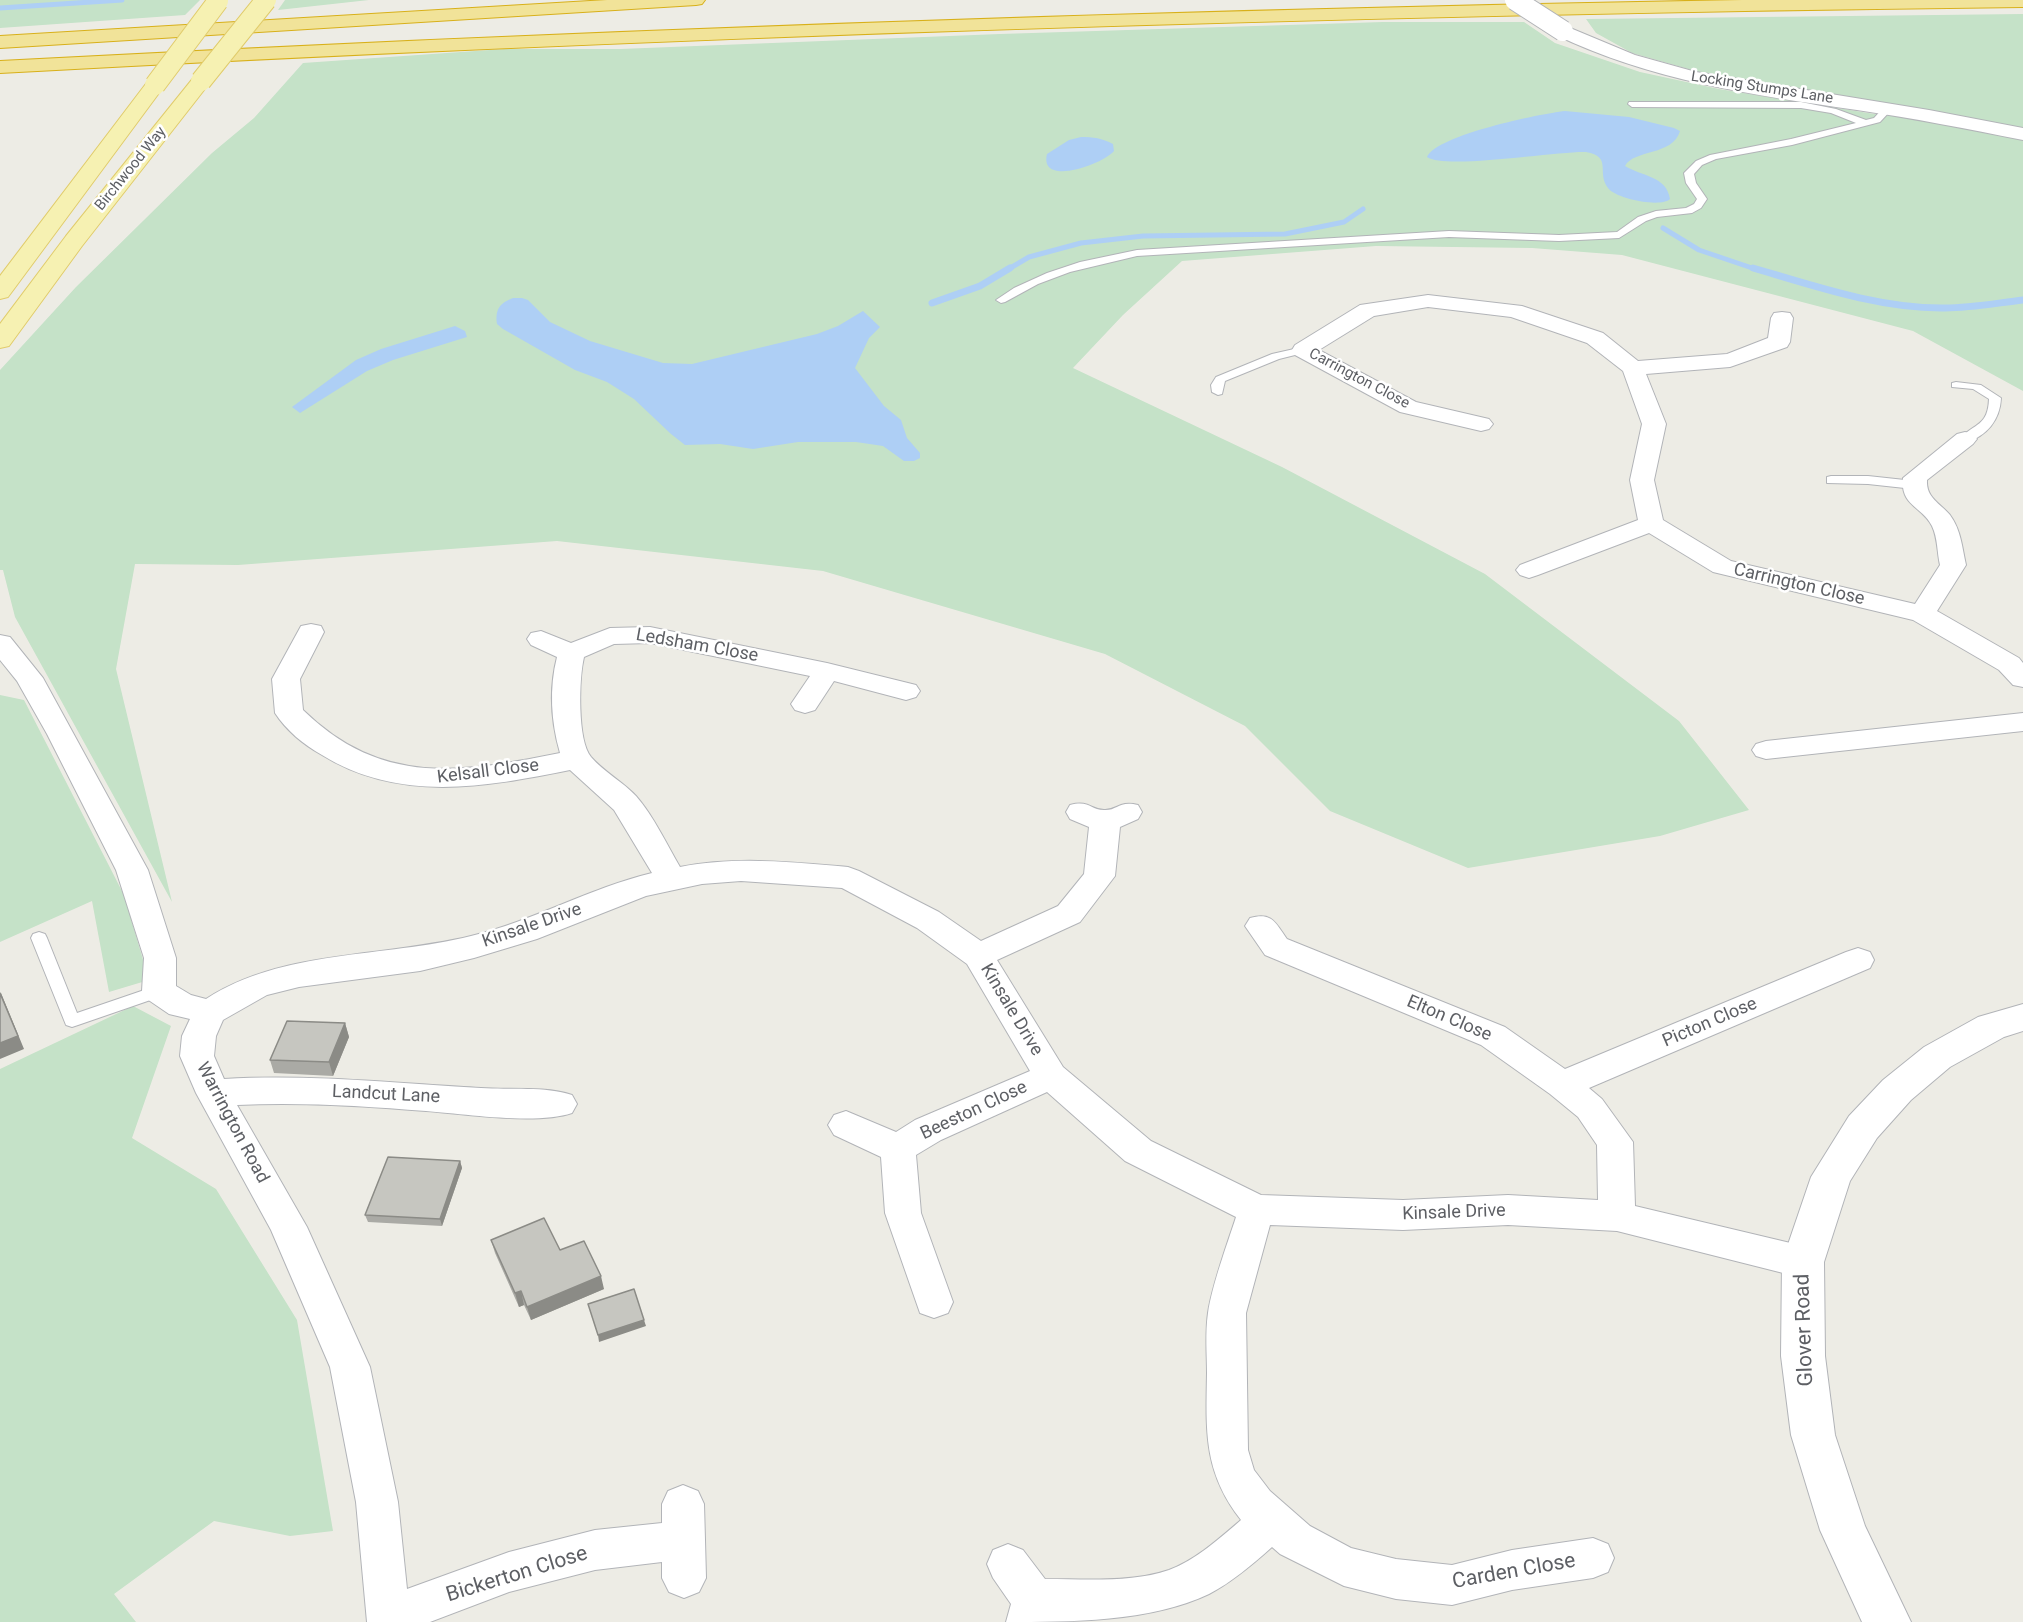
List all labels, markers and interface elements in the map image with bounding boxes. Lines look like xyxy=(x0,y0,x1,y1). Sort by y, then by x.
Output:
street label: Locking Stumps Lane xyxy=(1690,68,1834,108)
street label: Birchwood Way xyxy=(92,123,170,215)
street label: Carrington Close xyxy=(1306,345,1412,413)
street label: Carrington Close xyxy=(1731,559,1867,611)
street label: Ledsham Close xyxy=(634,625,760,667)
street label: Kelsall Close xyxy=(436,755,540,789)
street label: Kinsale Drive xyxy=(480,899,584,953)
street label: Kinsale Drive xyxy=(975,960,1047,1060)
street label: Elton Close xyxy=(1403,991,1495,1047)
street label: Picton Close xyxy=(1659,993,1761,1053)
street label: Warrington Road xyxy=(191,1059,273,1187)
street label: Beeston Close xyxy=(917,1077,1031,1145)
street label: Landcut Lane xyxy=(331,1081,441,1109)
street label: Kinsale Drive xyxy=(1402,1200,1506,1226)
street label: Glover Road xyxy=(1790,1273,1820,1387)
street label: Bickerton Close xyxy=(443,1542,591,1608)
street label: Carden Close xyxy=(1450,1549,1578,1595)

